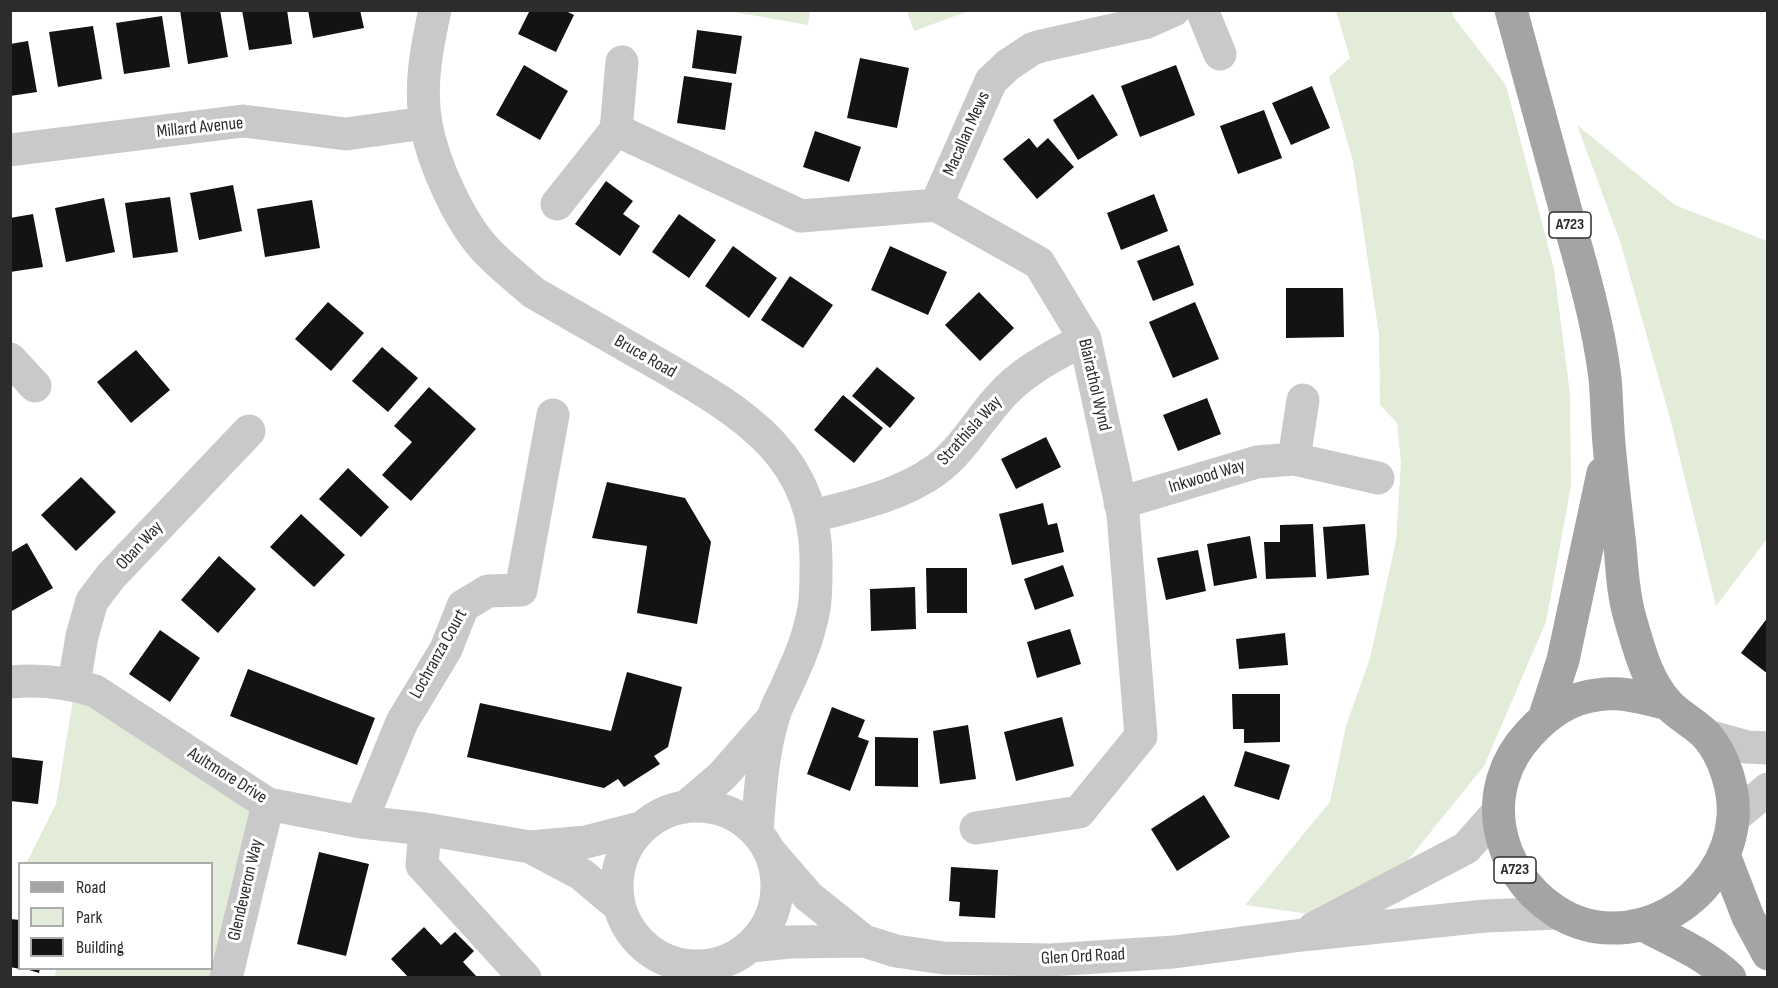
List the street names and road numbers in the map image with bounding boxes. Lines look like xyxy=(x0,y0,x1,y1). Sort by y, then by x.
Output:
street label: Macallan Mews xyxy=(939,88,995,180)
street label: Millard Avenue xyxy=(156,113,244,143)
road number: A723 xyxy=(1549,212,1591,238)
street label: Bruce Road xyxy=(610,331,680,383)
street label: Blairathol Wynd xyxy=(1073,337,1115,433)
street label: Strathisla Way xyxy=(933,392,1007,470)
street label: Inkwood Way xyxy=(1166,455,1248,499)
street label: Oban Way xyxy=(112,517,168,575)
street label: Lochranza Court xyxy=(406,605,472,703)
street label: Aultmore Drive xyxy=(183,743,271,809)
street label: Glendeveron Way xyxy=(224,837,268,943)
road number: A723 xyxy=(1494,857,1536,883)
street label: Glen Ord Road xyxy=(1040,944,1126,970)

